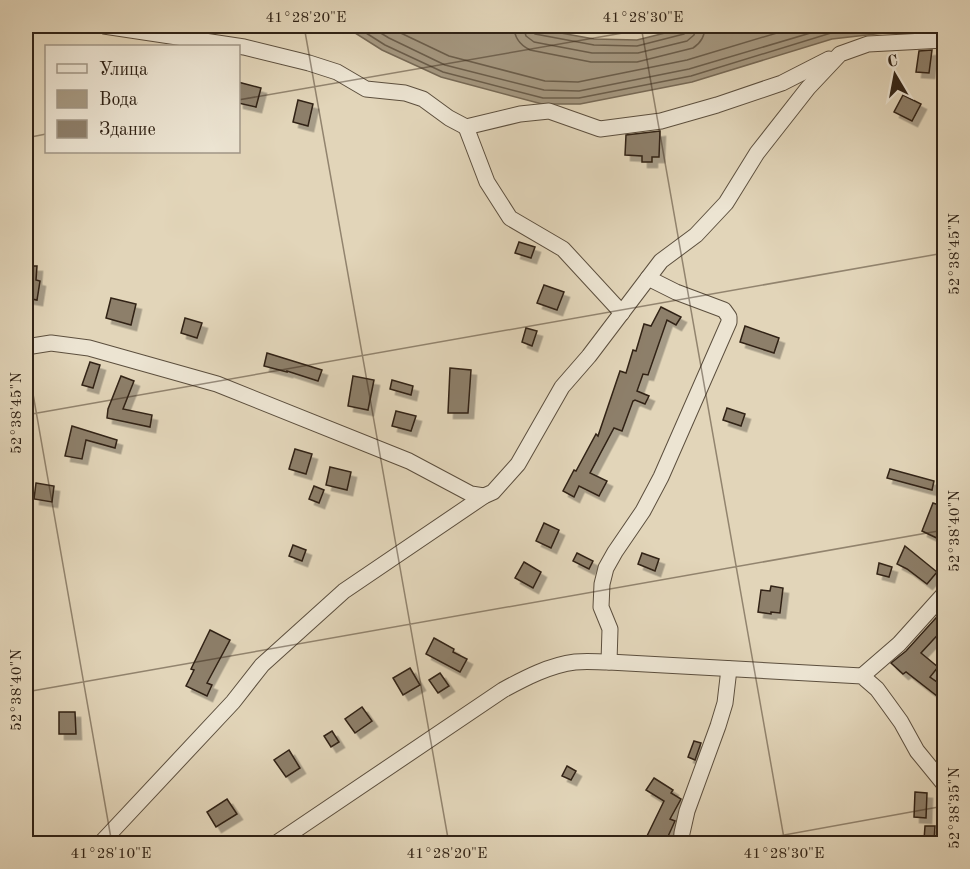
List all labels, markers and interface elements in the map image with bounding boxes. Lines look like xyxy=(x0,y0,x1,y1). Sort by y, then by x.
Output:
text: 41°28'20"E xyxy=(266,11,346,26)
text: 41°28'30"E xyxy=(603,11,683,26)
legend xyxy=(45,45,240,153)
north arrow xyxy=(865,45,925,105)
text: С xyxy=(886,53,899,71)
text: Улица xyxy=(99,61,148,79)
text: Вода xyxy=(99,91,138,109)
text: Здание xyxy=(99,121,156,139)
text: 52°38'45"N xyxy=(948,213,963,295)
text: 52°38'45"N xyxy=(10,372,25,454)
text: 52°38'40"N xyxy=(948,490,963,572)
text: 52°38'40"N xyxy=(10,649,25,731)
text: 52°38'35"N xyxy=(948,767,963,849)
text: 41°28'10"E xyxy=(71,847,151,862)
text: 41°28'20"E xyxy=(407,847,487,862)
text: 41°28'30"E xyxy=(744,847,824,862)

